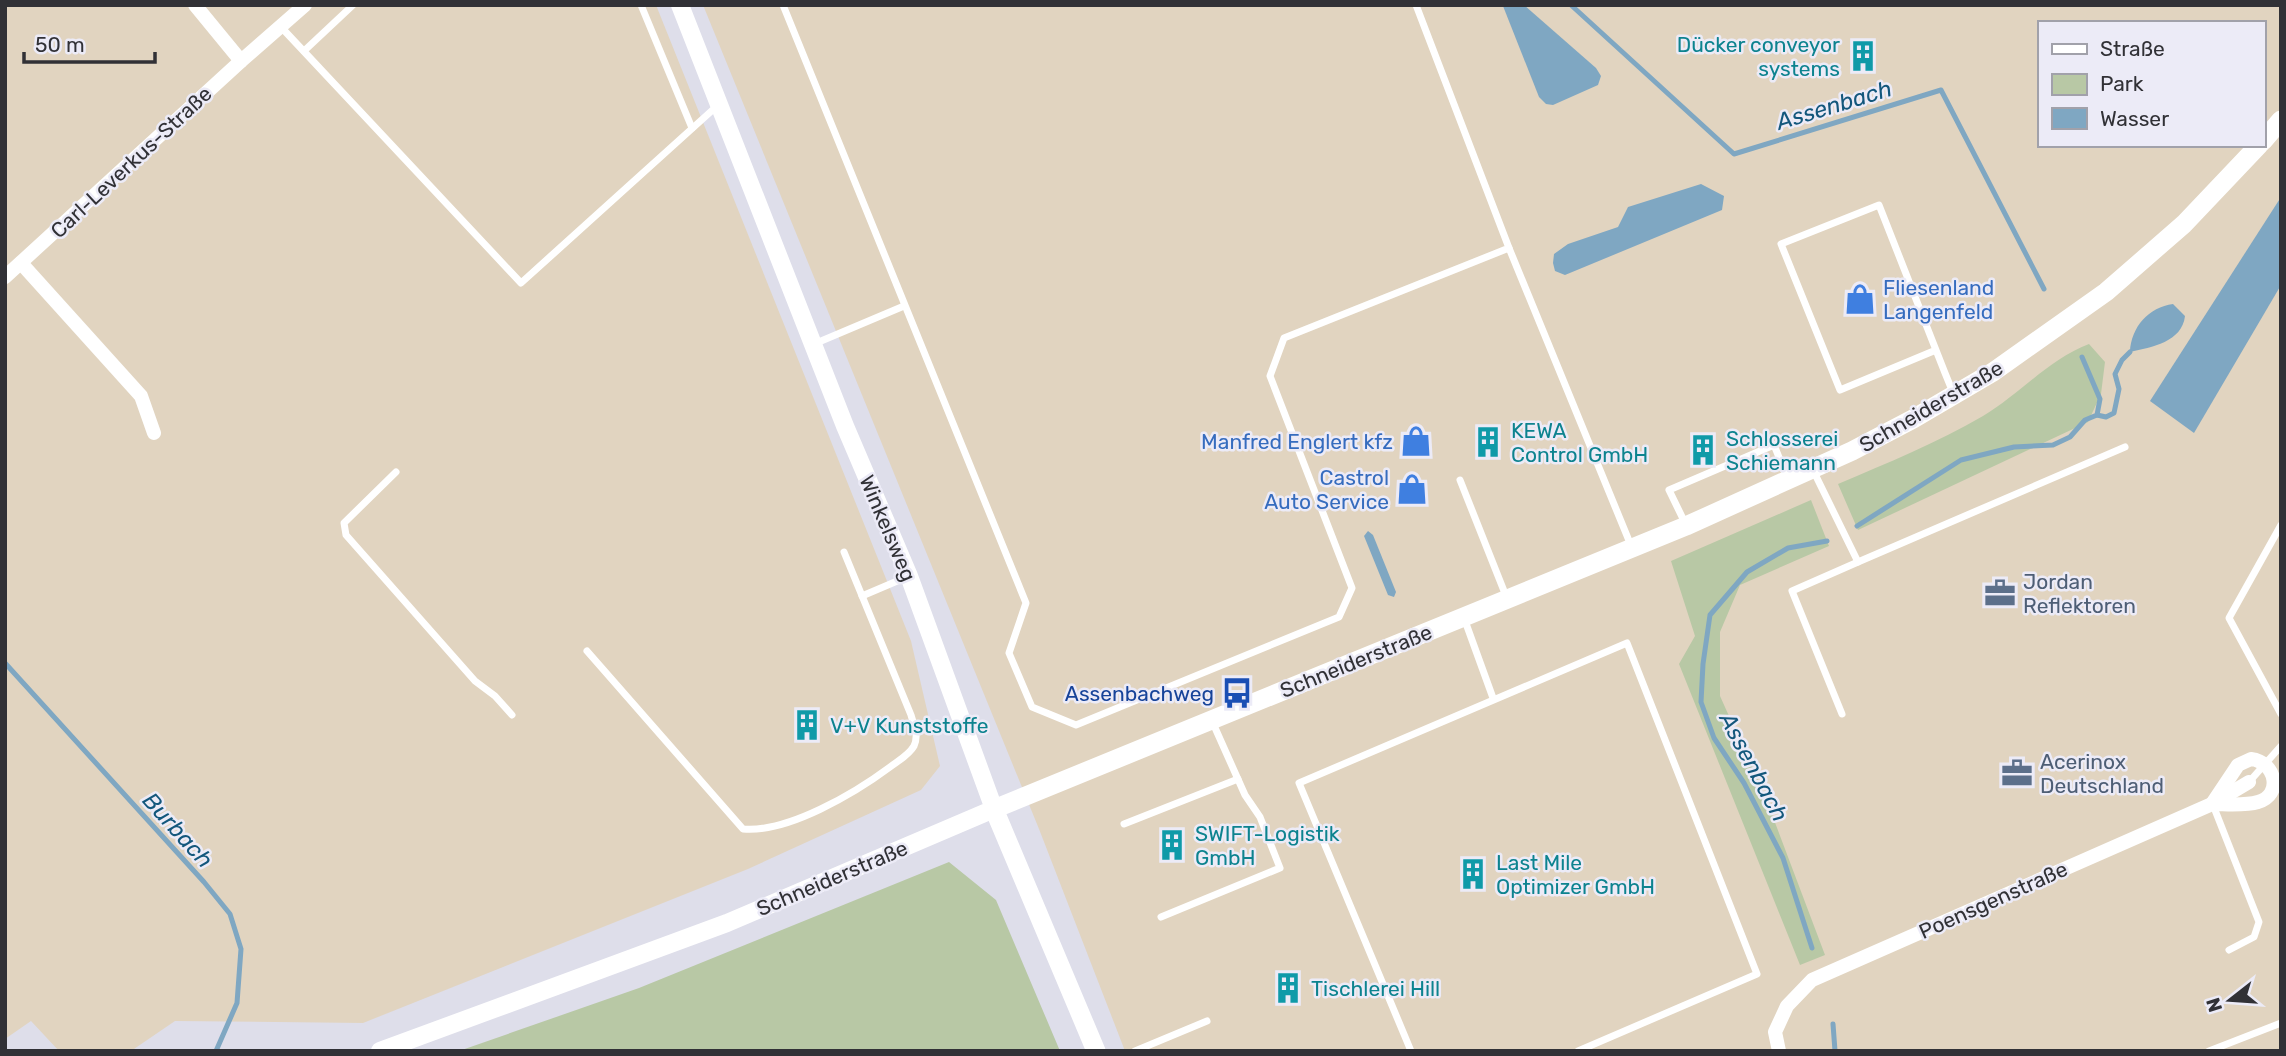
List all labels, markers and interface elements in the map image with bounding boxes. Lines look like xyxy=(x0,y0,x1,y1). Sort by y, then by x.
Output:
scale bar xyxy=(24,21,156,65)
legend xyxy=(2038,21,2265,147)
text: 50 m xyxy=(35,32,85,57)
place label: Dücker conveyor systems xyxy=(1677,32,1840,81)
text: Straße xyxy=(2100,36,2165,61)
building icon: Dücker conveyor systems xyxy=(1846,39,1880,73)
text: Park xyxy=(2100,71,2144,96)
water label: Assenbach xyxy=(1772,74,1895,136)
street label: Carl-Leverkus-Straße xyxy=(45,81,217,243)
text: Wasser xyxy=(2100,106,2169,131)
place label: Fliesenland Langenfeld xyxy=(1883,275,1994,324)
shop icon: Fliesenland Langenfeld xyxy=(1843,282,1877,316)
street label: Schneiderstraße xyxy=(1855,355,2007,457)
place label: KEWA Control GmbH xyxy=(1511,418,1648,467)
shop icon: Manfred Englert kfz xyxy=(1399,424,1433,458)
building icon: KEWA Control GmbH xyxy=(1471,425,1505,459)
place label: Schlosserei Schiemann xyxy=(1726,426,1838,475)
place label: Manfred Englert kfz xyxy=(1201,429,1393,454)
building icon: Schlosserei Schiemann xyxy=(1686,433,1720,467)
place label: Castrol Auto Service xyxy=(1264,465,1389,514)
street label: Winkelsweg xyxy=(854,471,922,585)
shop icon: Castrol Auto Service xyxy=(1395,472,1429,506)
place label: Jordan Reflektoren xyxy=(2023,569,2136,618)
office icon: Jordan Reflektoren xyxy=(1983,576,2017,610)
street label: Schneiderstraße xyxy=(1276,619,1436,703)
bus stop icon: Assenbachweg xyxy=(1220,676,1254,710)
place label: Assenbachweg xyxy=(1065,681,1214,706)
water label: Assenbach xyxy=(1713,707,1794,826)
building icon: V+V Kunststoffe xyxy=(790,708,824,742)
place label: V+V Kunststoffe xyxy=(830,713,988,738)
place label: Acerinox Deutschland xyxy=(2040,749,2164,798)
office icon: Acerinox Deutschland xyxy=(2000,756,2034,790)
water label: Burbach xyxy=(137,786,219,874)
place label: SWIFT-Logistik GmbH xyxy=(1195,821,1340,870)
building icon: SWIFT-Logistik GmbH xyxy=(1155,828,1189,862)
street label: Schneiderstraße xyxy=(753,835,911,921)
place label: Last Mile Optimizer GmbH xyxy=(1496,850,1655,899)
street label: Poensgenstraße xyxy=(1915,856,2071,944)
building icon: Last Mile Optimizer GmbH xyxy=(1456,857,1490,891)
north arrow xyxy=(2195,965,2265,1035)
building icon: Tischlerei Hill xyxy=(1271,971,1305,1005)
place label: Tischlerei Hill xyxy=(1311,976,1440,1001)
text: N xyxy=(2201,995,2227,1015)

